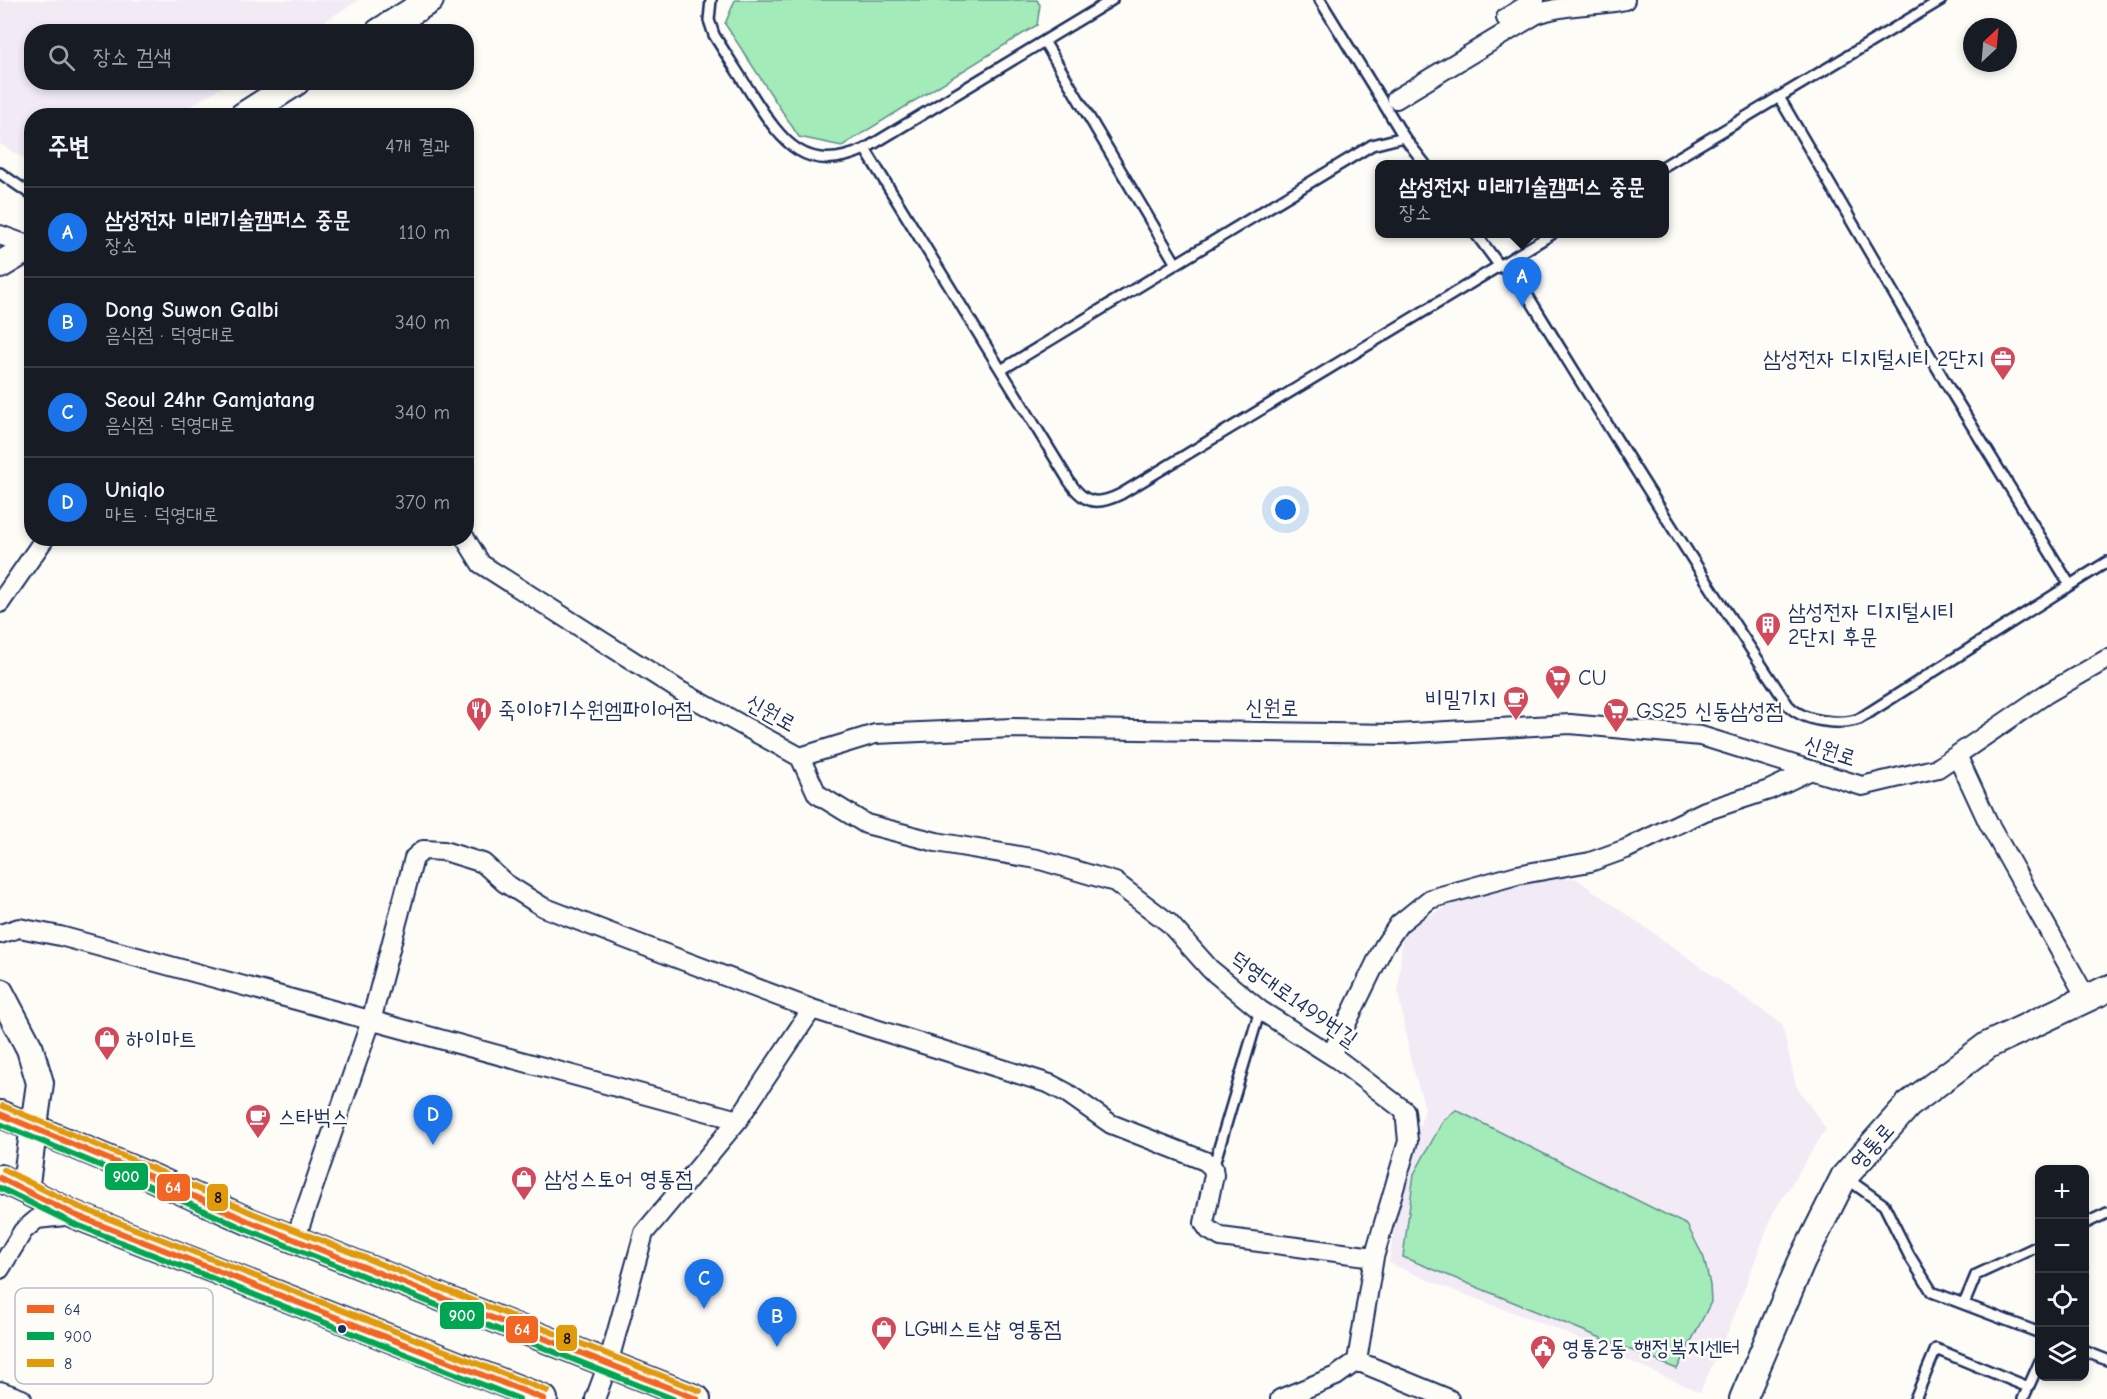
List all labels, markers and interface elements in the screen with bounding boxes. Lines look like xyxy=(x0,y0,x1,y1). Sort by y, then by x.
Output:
north arrow xyxy=(1963,18,2017,72)
search box xyxy=(24,24,474,90)
icon: search xyxy=(45,41,78,74)
text: 장소 검색 xyxy=(93,44,171,70)
text: 주변 xyxy=(48,132,90,162)
text: 4개 결과 xyxy=(385,135,450,158)
popup xyxy=(1375,160,1669,238)
text: 삼성전자 미래기술캠퍼스 중문 xyxy=(1399,174,1645,200)
text: 장소 xyxy=(1399,201,1431,224)
text: 삼성전자 미래기술캠퍼스 중문 xyxy=(105,207,351,233)
text: A xyxy=(62,221,73,244)
text: 110 m xyxy=(399,221,450,244)
text: 장소 xyxy=(105,234,137,257)
pin: A xyxy=(1502,258,1541,307)
text: Dong Suwon Galbi xyxy=(105,297,279,323)
text: B xyxy=(61,311,74,334)
text: 340 m xyxy=(395,311,450,334)
text: 음식점 · 덕영대로 xyxy=(105,323,235,346)
office icon: 삼성전자 디지털시티 2단지 xyxy=(1988,344,2018,382)
place label: 삼성전자 디지털시티 2단지 xyxy=(1763,346,1984,372)
text: Seoul 24hr Gamjatang xyxy=(105,387,316,413)
text: C xyxy=(61,401,74,424)
text: 340 m xyxy=(395,401,450,424)
text: 음식점 · 덕영대로 xyxy=(105,413,235,436)
text: Uniqlo xyxy=(105,477,165,503)
text: D xyxy=(61,491,74,514)
text: 370 m xyxy=(395,491,450,514)
your location xyxy=(1271,495,1300,524)
text: 마트 · 덕영대로 xyxy=(105,503,218,526)
place label: 삼성전자 디지털시티 2단지 후문 xyxy=(1788,599,1955,650)
building icon: 삼성전자 디지털시티 2단지 후문 xyxy=(1753,610,1783,648)
supermarket icon: CU xyxy=(1543,663,1573,701)
place label: CU xyxy=(1578,665,1607,691)
cafe icon: 비밀기지 xyxy=(1501,684,1531,722)
place label: 비밀기지 xyxy=(1425,686,1496,712)
street label: 신원로 xyxy=(741,689,801,737)
restaurant icon: 죽이야기수원엠파이어점 xyxy=(464,695,494,733)
street label: 신원로 xyxy=(1245,695,1299,721)
supermarket icon: GS25 신동삼성점 xyxy=(1601,696,1631,734)
place label: 죽이야기수원엠파이어점 xyxy=(498,697,693,723)
place label: GS25 신동삼성점 xyxy=(1636,698,1783,724)
street label: 신원로 xyxy=(1801,730,1859,772)
street label: 덕영대로1499번길 xyxy=(1226,946,1363,1053)
shop icon: 하이마트 xyxy=(92,1024,122,1062)
place label: 하이마트 xyxy=(126,1026,197,1052)
pin: D xyxy=(414,1096,452,1145)
cafe icon: 스타벅스 xyxy=(243,1102,273,1140)
place label: 스타벅스 xyxy=(278,1104,349,1130)
street label: 영통로 xyxy=(1845,1118,1899,1174)
line badge: 900 xyxy=(104,1162,149,1191)
shop icon: 삼성스토어 영통점 xyxy=(509,1164,539,1202)
map controls xyxy=(2035,1165,2089,1381)
button: + xyxy=(2035,1165,2089,1219)
place label: 삼성스토어 영통점 xyxy=(544,1166,693,1192)
text: 900 xyxy=(113,1168,139,1186)
line badge: 64 xyxy=(156,1173,191,1202)
text: 64 xyxy=(165,1179,181,1197)
line badge: 8 xyxy=(206,1183,229,1212)
text: 8 xyxy=(214,1189,222,1207)
button: − xyxy=(2035,1219,2089,1273)
pin: C xyxy=(684,1260,724,1309)
button: locate xyxy=(2035,1273,2089,1327)
legend xyxy=(15,1288,213,1384)
pin: B xyxy=(758,1298,796,1347)
text: 64 xyxy=(64,1301,80,1319)
line badge: 900 xyxy=(439,1301,485,1330)
text: 900 xyxy=(449,1307,475,1325)
shop icon: LG베스트샵 영통점 xyxy=(869,1314,899,1352)
line badge: 64 xyxy=(505,1315,539,1344)
place label: LG베스트샵 영통점 xyxy=(904,1316,1061,1342)
text: 64 xyxy=(514,1321,530,1339)
unlabelled marker xyxy=(336,1323,348,1335)
line badge: 8 xyxy=(555,1324,578,1352)
button: layers xyxy=(2035,1327,2089,1381)
text: 900 xyxy=(64,1328,92,1346)
text: 8 xyxy=(563,1330,571,1348)
public building icon: 영통2동 행정복지센터 xyxy=(1528,1333,1558,1371)
place label: 영통2동 행정복지센터 xyxy=(1562,1335,1740,1361)
text: 8 xyxy=(64,1355,72,1373)

